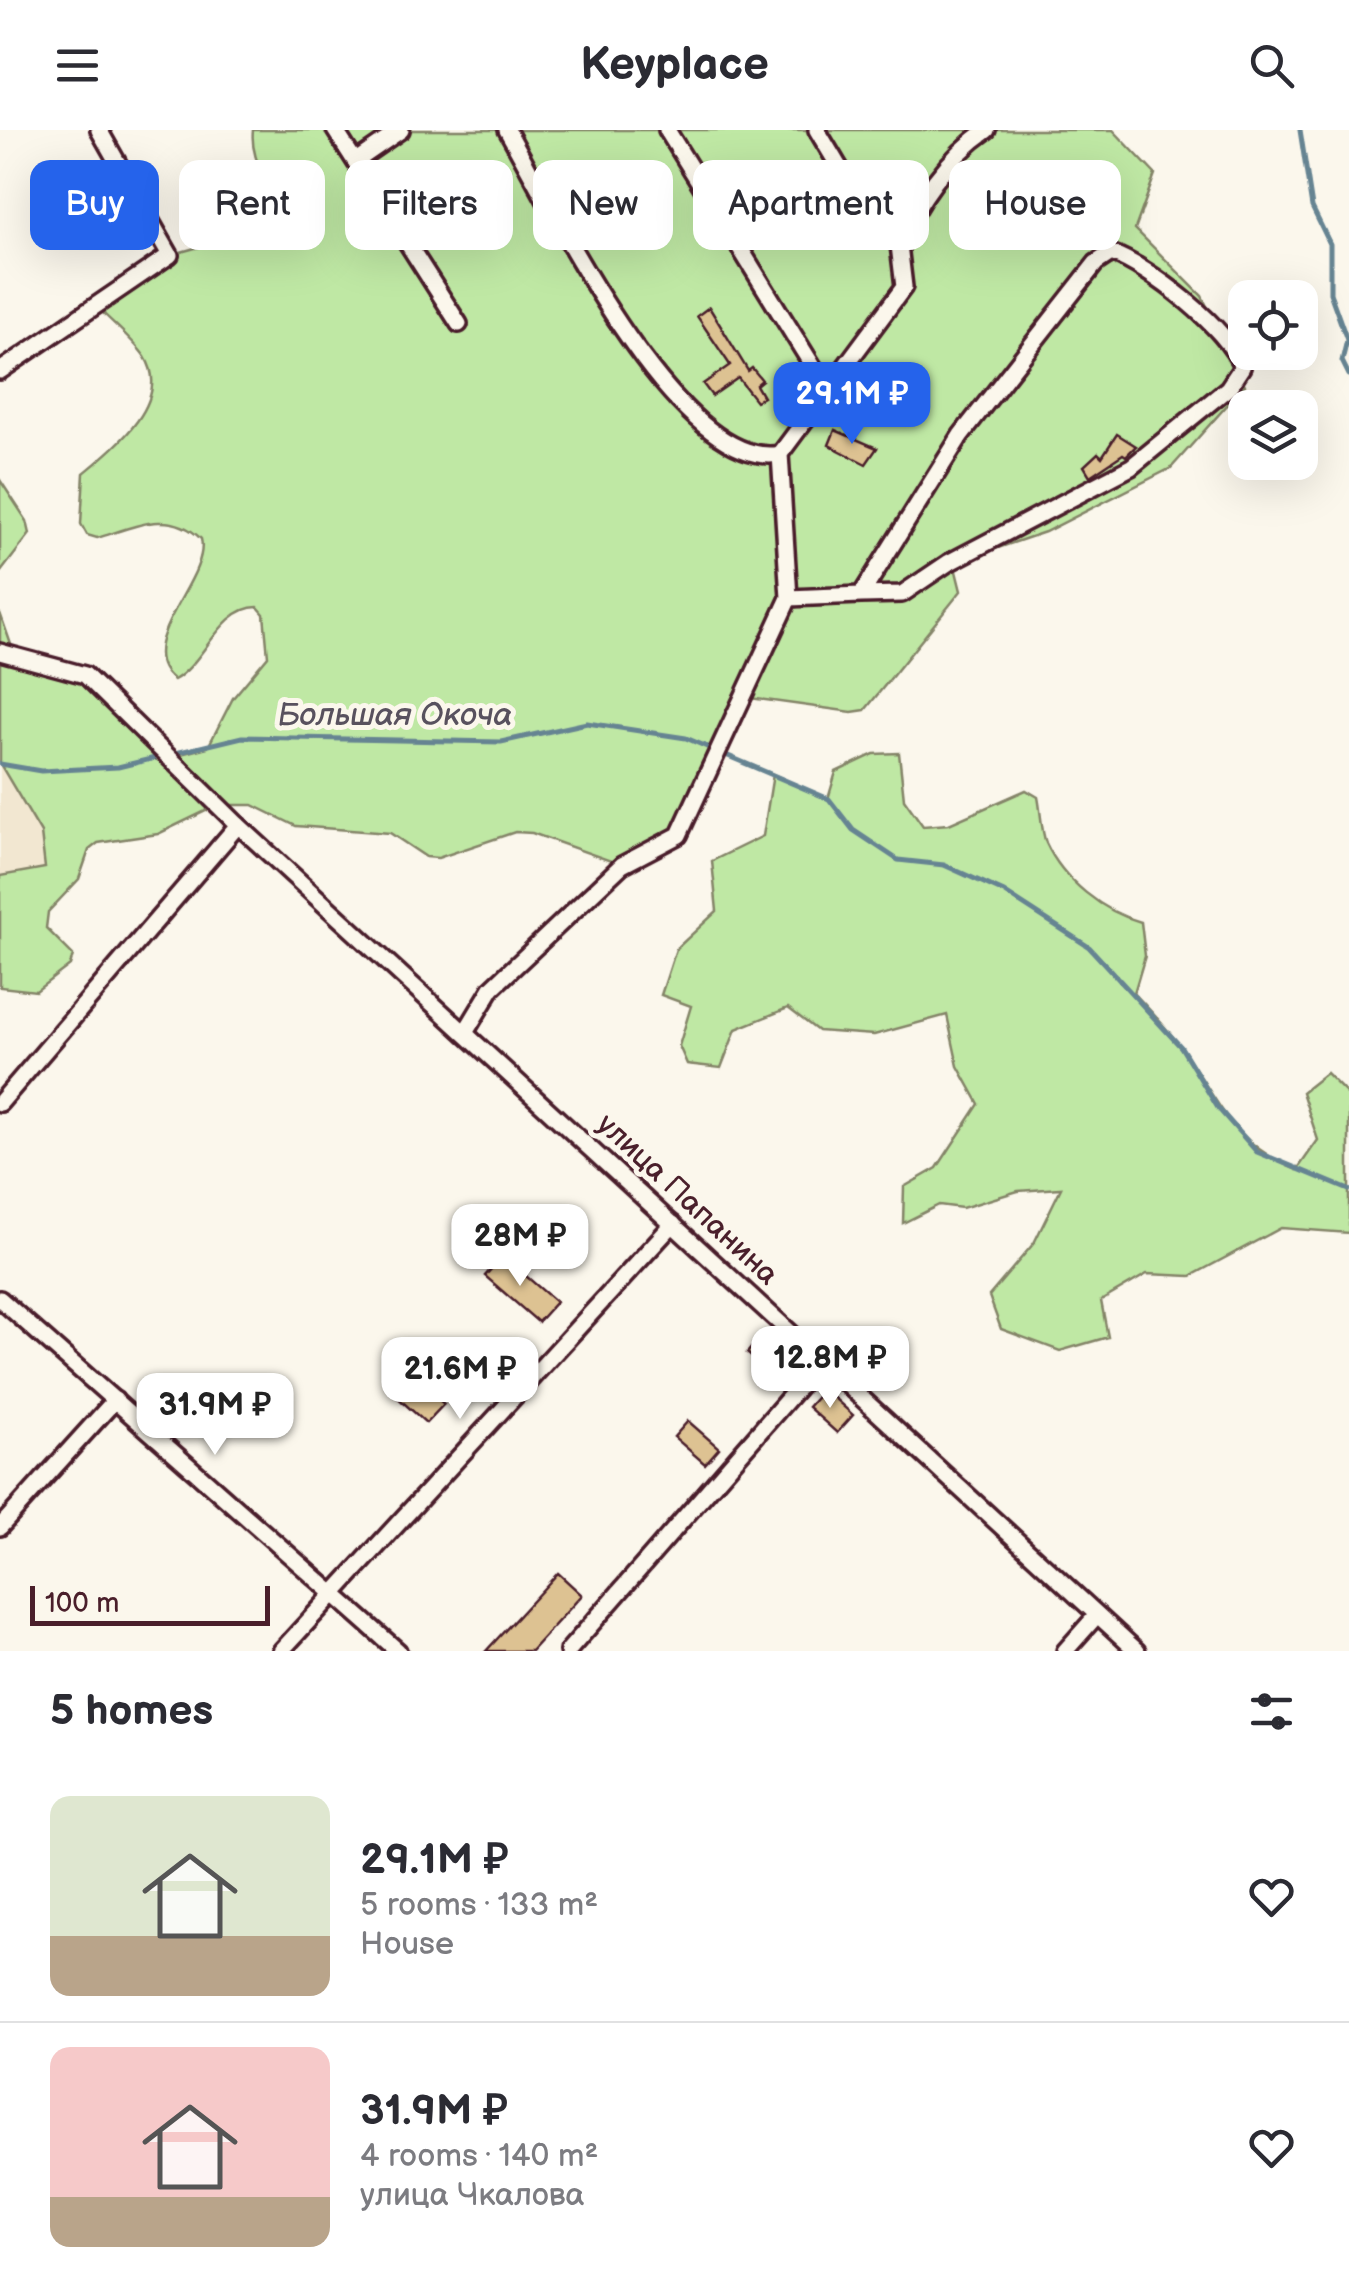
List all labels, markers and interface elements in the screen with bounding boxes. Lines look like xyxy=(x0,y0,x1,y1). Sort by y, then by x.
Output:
icon: menu xyxy=(50,38,105,93)
text: Keyplace xyxy=(580,38,769,93)
icon: search xyxy=(1244,38,1299,93)
chip: Buy xyxy=(30,160,159,250)
chip: Rent xyxy=(179,160,325,250)
chip: Filters xyxy=(345,160,513,250)
chip: New xyxy=(533,160,673,250)
chip: Apartment xyxy=(693,160,929,250)
chip: House xyxy=(949,160,1121,250)
map controls xyxy=(1228,280,1318,480)
button: locate xyxy=(1228,280,1318,370)
pin: 29.1M ₽ xyxy=(760,362,944,447)
text: 29.1M ₽ xyxy=(795,375,909,414)
button: layers xyxy=(1228,390,1318,480)
water label: Большая Окоча xyxy=(277,696,513,735)
street label: улица Папанина xyxy=(589,1106,786,1293)
pin: 28M ₽ xyxy=(450,1204,590,1289)
text: 28M ₽ xyxy=(473,1217,567,1256)
pin: 12.8M ₽ xyxy=(738,1326,922,1411)
pin: 21.6M ₽ xyxy=(368,1337,552,1422)
text: 12.8M ₽ xyxy=(773,1339,887,1378)
text: 21.6M ₽ xyxy=(403,1350,517,1389)
pin: 31.9M ₽ xyxy=(123,1373,307,1458)
text: 31.9M ₽ xyxy=(159,1386,271,1425)
scale bar xyxy=(30,1581,270,1626)
text: 100 m xyxy=(45,1587,119,1620)
icon: filters xyxy=(1244,1684,1299,1739)
text: 5 homes xyxy=(50,1686,213,1737)
text: 29.1M ₽ xyxy=(360,1835,509,1886)
icon: home xyxy=(130,1836,250,1956)
icon: heart xyxy=(1244,1869,1299,1924)
text: 5 rooms · 133 m² xyxy=(360,1886,598,1925)
text: House xyxy=(360,1925,454,1964)
text: 31.9M ₽ xyxy=(360,2086,508,2137)
icon: home xyxy=(130,2087,250,2207)
icon: heart xyxy=(1244,2120,1299,2175)
text: 4 rooms · 140 m² xyxy=(360,2137,598,2176)
text: улица Чкалова xyxy=(360,2176,584,2215)

